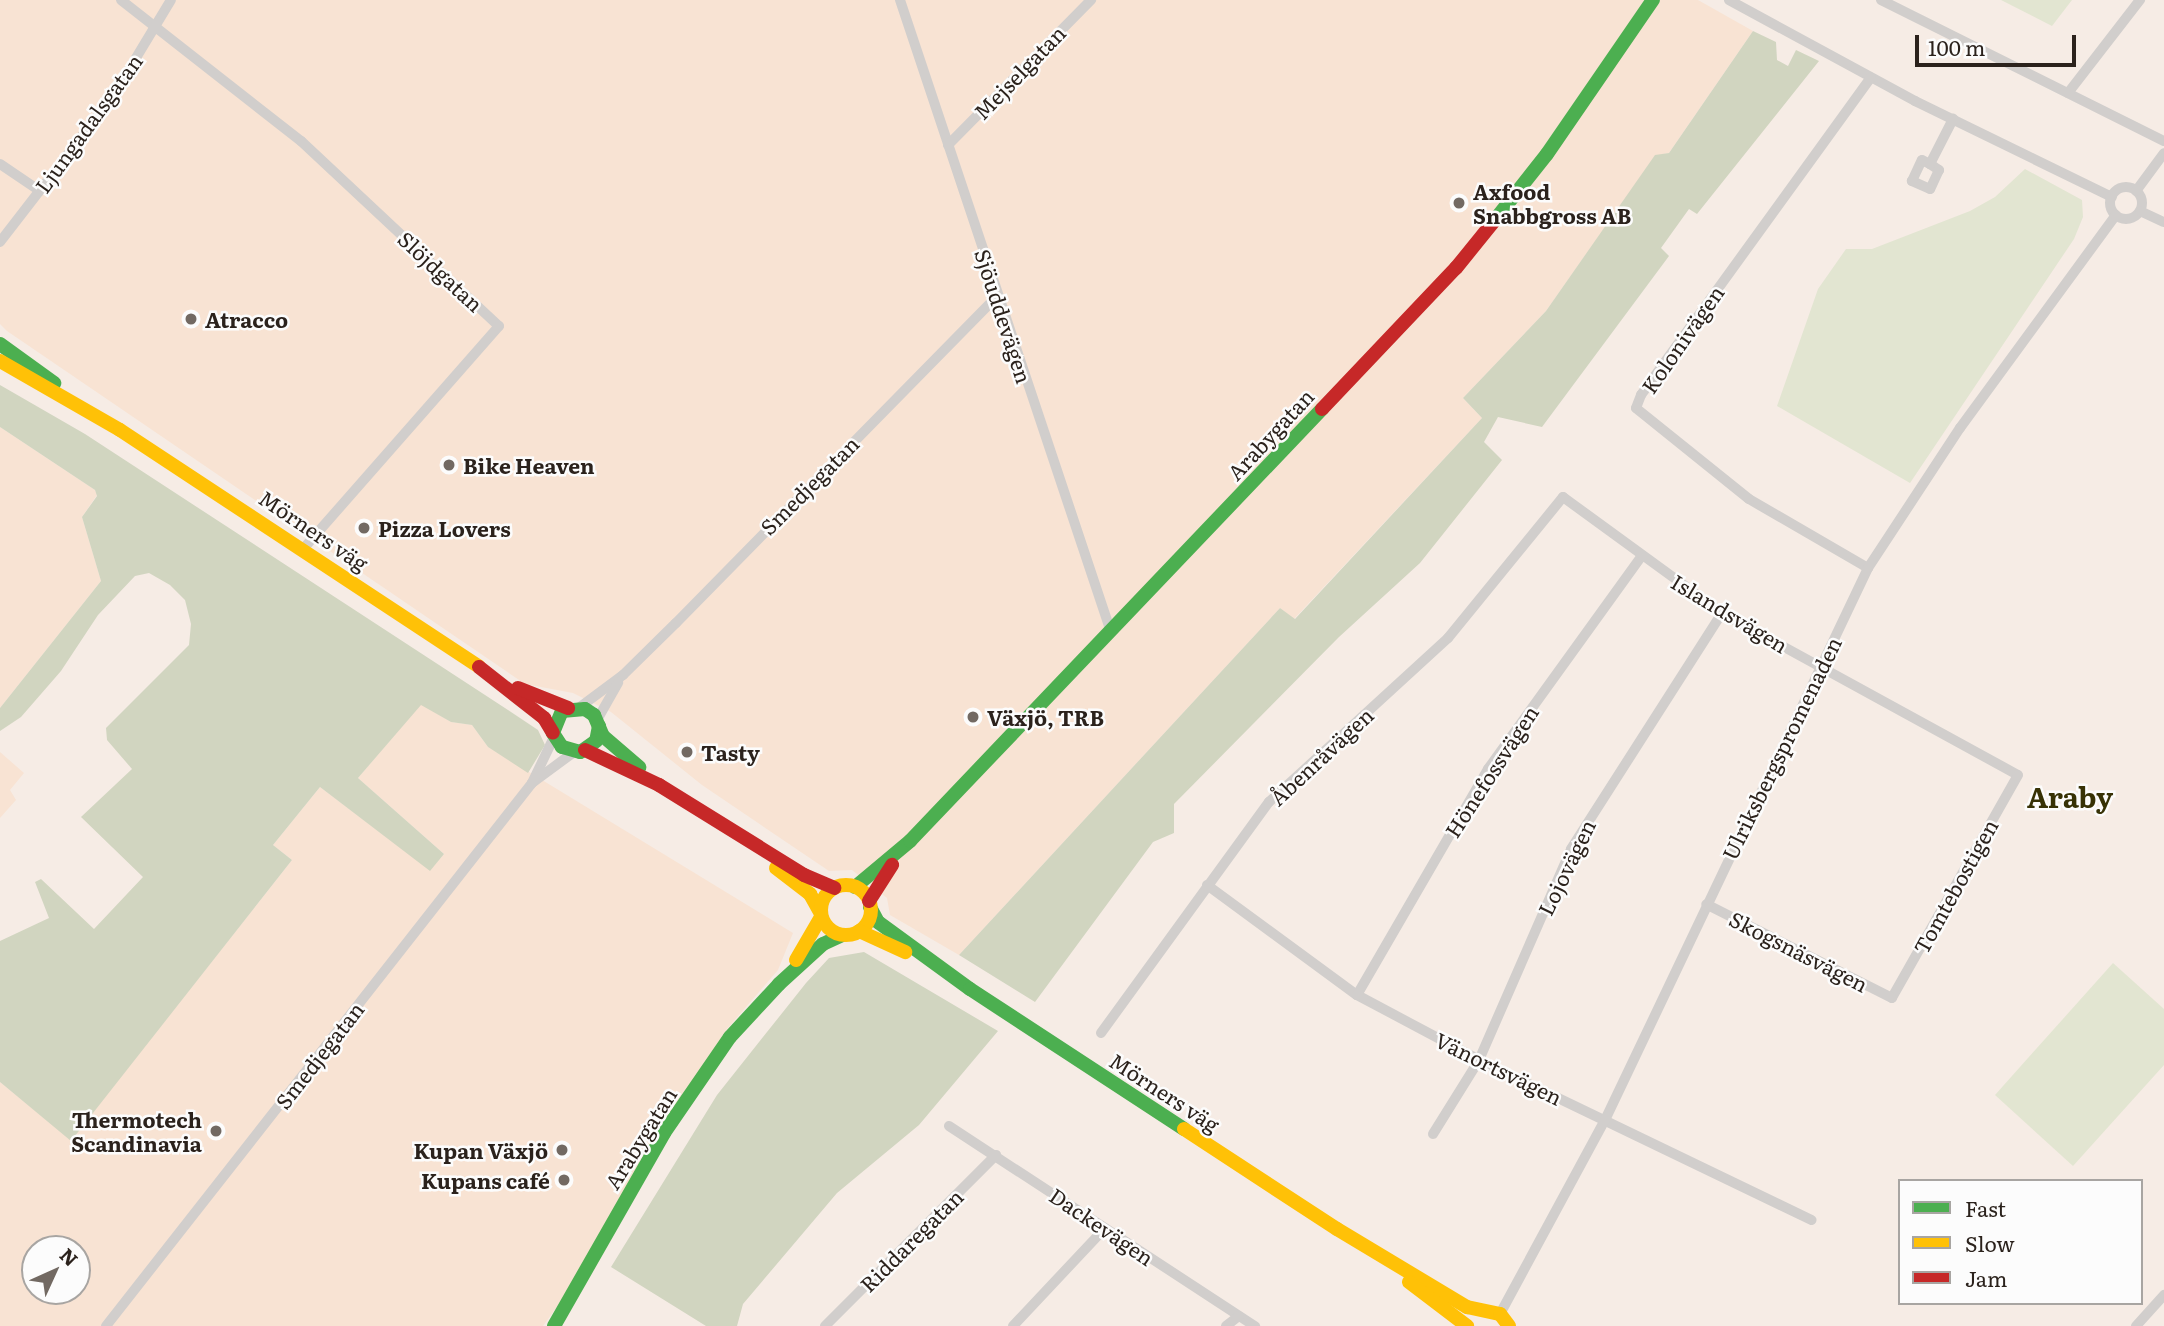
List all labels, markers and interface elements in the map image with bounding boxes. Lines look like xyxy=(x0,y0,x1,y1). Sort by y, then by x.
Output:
street label: Mejselgatan xyxy=(968,20,1070,124)
scale bar xyxy=(1919,21,2080,65)
text: 100 m xyxy=(1928,31,1985,62)
street label: Ljungadalsgatan xyxy=(29,49,147,197)
place label: Axfood Snabbgross AB xyxy=(1473,178,1631,228)
marker: Axfood Snabbgross AB xyxy=(1451,195,1467,211)
street label: Slöjdgatan xyxy=(393,225,489,317)
street label: Sjöuddevägen xyxy=(970,246,1038,386)
street label: Kolonivägen xyxy=(1636,280,1728,398)
place label: Atracco xyxy=(205,306,288,332)
marker: Atracco xyxy=(183,311,199,327)
street label: Arabygatan xyxy=(1221,383,1319,485)
street label: Smedjegatan xyxy=(755,431,863,539)
place label: Bike Heaven xyxy=(463,452,595,478)
marker: Bike Heaven xyxy=(441,457,457,473)
street label: Mörners väg xyxy=(255,484,373,576)
place label: Pizza Lovers xyxy=(378,515,511,541)
marker: Pizza Lovers xyxy=(356,520,372,536)
street label: Islandsvägen xyxy=(1667,568,1793,658)
street label: Ulriksbergspromenaden xyxy=(1716,632,1846,864)
street label: Hönefossvägen xyxy=(1439,700,1543,842)
street label: Åbenråvägen xyxy=(1264,702,1378,810)
place label: Växjö, TRB xyxy=(987,704,1104,730)
marker: Växjö, TRB xyxy=(965,709,981,725)
place label: Tasty xyxy=(701,739,760,765)
marker: Tasty xyxy=(679,744,695,760)
district label: Araby xyxy=(2027,779,2113,813)
street label: Tomtebostigen xyxy=(1908,814,2002,958)
street label: Lojovägen xyxy=(1532,815,1600,919)
street label: Skogsnäsvägen xyxy=(1726,905,1872,997)
street label: Smedjegatan xyxy=(269,996,369,1114)
street label: Vänortsvägen xyxy=(1431,1026,1567,1110)
street label: Mörners väg xyxy=(1105,1047,1225,1137)
street label: Arabygatan xyxy=(599,1082,681,1194)
place label: Thermotech Scandinavia xyxy=(71,1106,202,1156)
marker: Thermotech Scandinavia xyxy=(208,1123,224,1139)
place label: Kupan Växjö xyxy=(413,1137,548,1163)
marker: Kupan Växjö xyxy=(554,1142,570,1158)
place label: Kupans café xyxy=(421,1167,550,1193)
marker: Kupans café xyxy=(556,1172,572,1188)
legend xyxy=(1898,1179,2143,1305)
street label: Dackevägen xyxy=(1045,1182,1159,1270)
street label: Riddaregatan xyxy=(854,1183,968,1297)
text: Fast xyxy=(1965,1192,2006,1223)
text: Slow xyxy=(1965,1227,2015,1258)
north arrow xyxy=(21,1235,91,1305)
text: N xyxy=(54,1241,85,1272)
text: Jam xyxy=(1965,1262,2007,1293)

